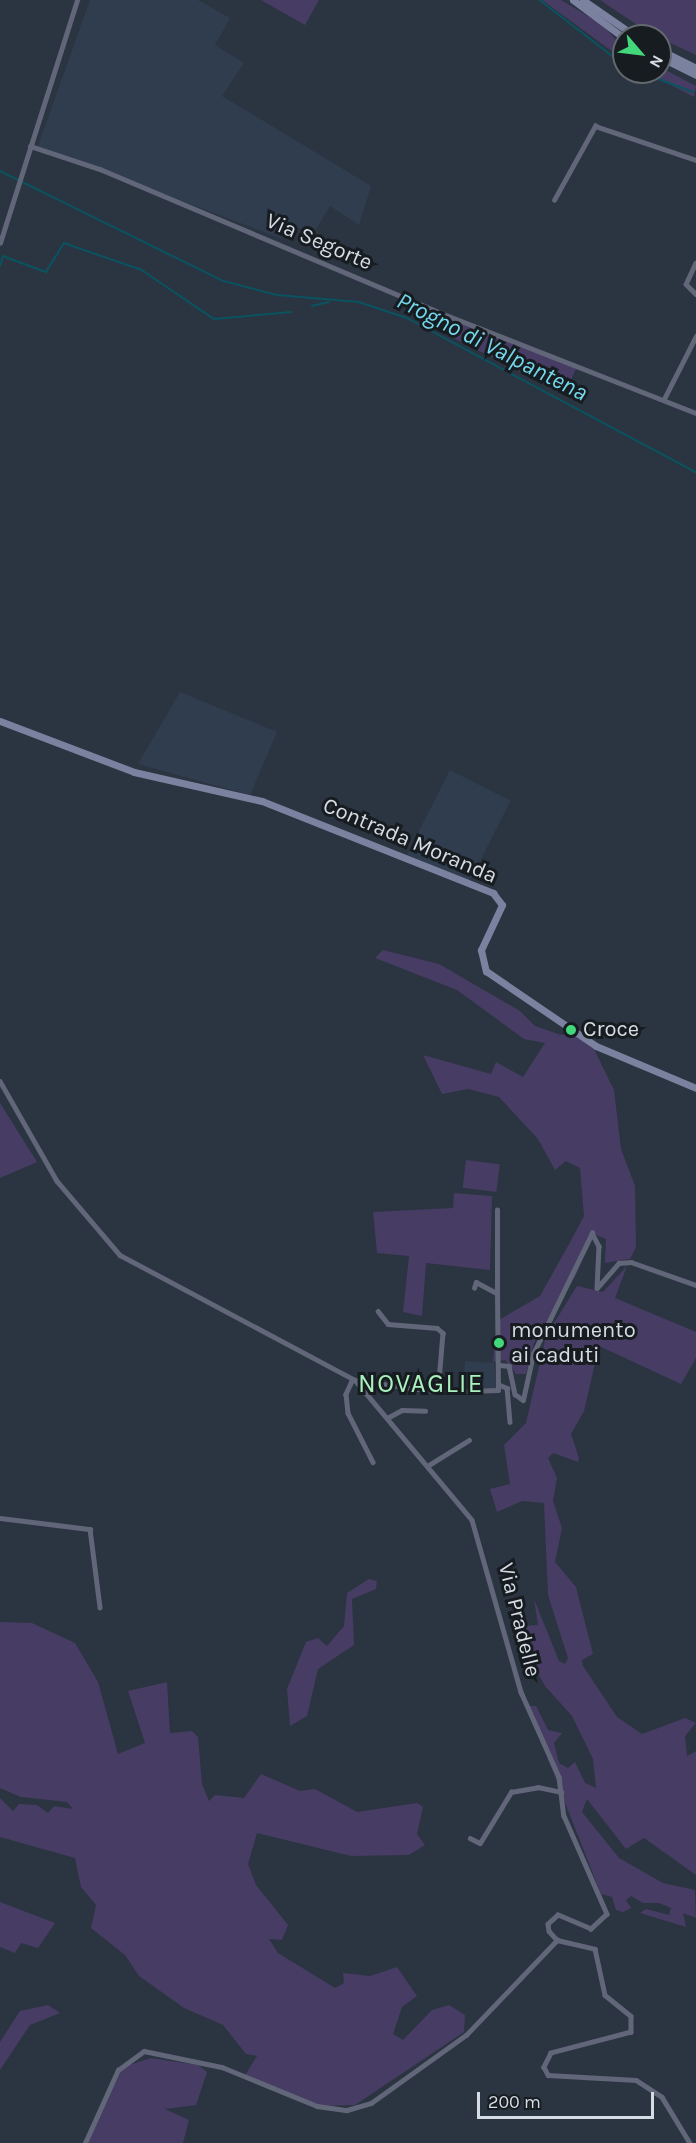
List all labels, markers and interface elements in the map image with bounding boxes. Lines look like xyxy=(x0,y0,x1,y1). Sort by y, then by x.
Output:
north arrow xyxy=(612,24,672,84)
text: N xyxy=(645,52,668,71)
street label: Via Segorte xyxy=(262,208,376,276)
water label: Progno di Valpantena xyxy=(392,286,592,408)
street label: Contrada Moranda xyxy=(319,792,501,890)
place label: Croce xyxy=(583,1017,639,1043)
marker: Croce xyxy=(564,1023,578,1037)
place label: monumento ai caduti xyxy=(511,1317,636,1368)
marker: monumento ai caduti xyxy=(492,1336,506,1350)
district label: NOVAGLIE xyxy=(358,1368,484,1400)
street label: Via Pradelle xyxy=(492,1560,546,1680)
scale bar xyxy=(480,2080,657,2118)
text: 200 m xyxy=(488,2091,541,2113)

